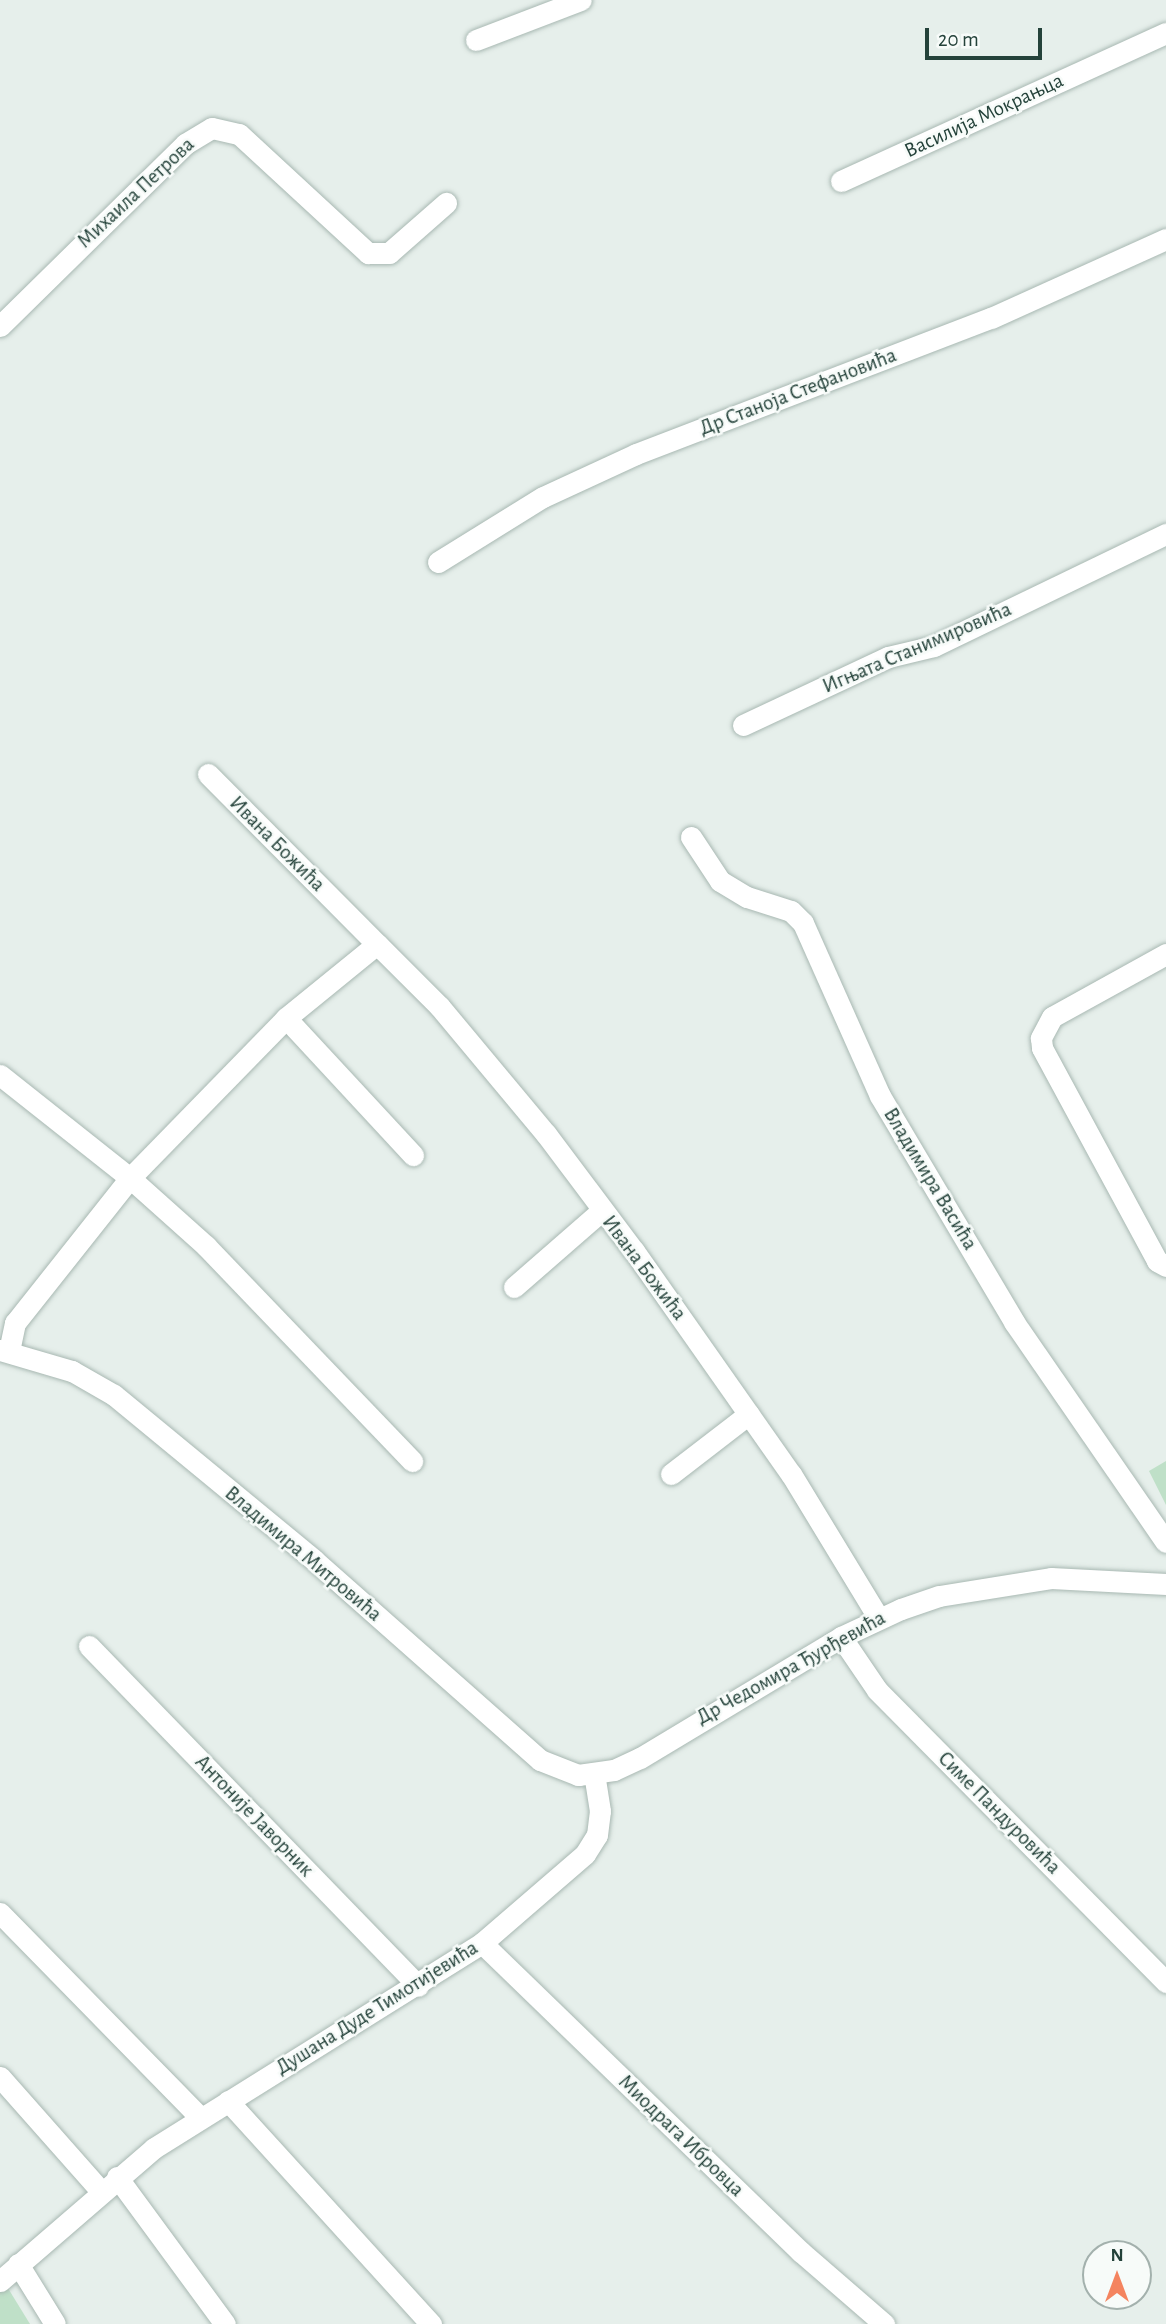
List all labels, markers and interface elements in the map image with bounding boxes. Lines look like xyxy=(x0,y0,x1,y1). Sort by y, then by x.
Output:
scale bar xyxy=(928,14,1045,58)
text: 20 m xyxy=(938,29,979,50)
street label: Василија Мокрањца xyxy=(900,68,1068,164)
street label: Михаила Петрова xyxy=(72,132,200,254)
street label: Др Станоја Стефановића xyxy=(696,343,900,441)
street label: Игњата Станимировића xyxy=(819,597,1015,699)
street label: Ивана Божића xyxy=(224,791,330,897)
street label: Владимира Васића xyxy=(878,1103,982,1255)
street label: Ивана Божића xyxy=(596,1210,692,1326)
street label: Владимира Митровића xyxy=(219,1481,387,1627)
street label: Др Чедомира Ђурђевића xyxy=(692,1605,890,1731)
street label: Симе Пандуровића xyxy=(932,1746,1066,1880)
street label: Антоније Јаворник xyxy=(189,1750,319,1882)
street label: Душана Дуде Тимотијевића xyxy=(271,1935,483,2081)
street label: Миодрага Ибровца xyxy=(613,2070,749,2202)
north arrow xyxy=(1082,2240,1152,2310)
text: N xyxy=(1110,2246,1124,2265)

